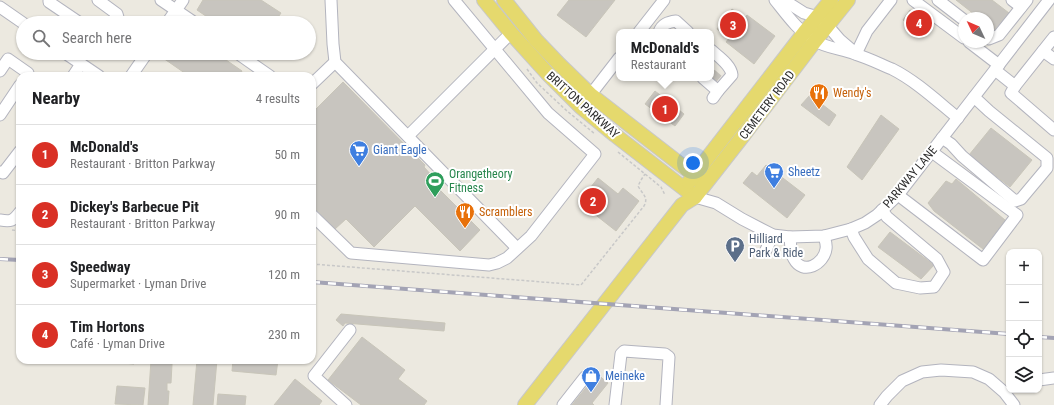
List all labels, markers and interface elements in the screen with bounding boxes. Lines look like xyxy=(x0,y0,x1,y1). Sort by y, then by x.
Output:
pin: 4 xyxy=(906,8,932,38)
pin: 3 xyxy=(720,10,746,40)
north arrow xyxy=(958,12,994,48)
search box xyxy=(16,16,316,60)
icon: search xyxy=(30,27,52,49)
text: Search here xyxy=(62,29,132,47)
popup xyxy=(616,29,714,81)
text: McDonald's xyxy=(631,39,699,57)
text: Restaurant xyxy=(631,57,686,72)
street label: CEMETERY ROAD xyxy=(737,68,798,142)
street label: BRITTON PARKWAY xyxy=(544,69,623,142)
restaurant icon: Wendy's xyxy=(808,82,830,110)
place label: Wendy's xyxy=(833,86,872,100)
text: Nearby xyxy=(32,88,80,108)
text: 4 results xyxy=(256,91,300,106)
pin: 1 xyxy=(652,94,678,124)
text: McDonald's xyxy=(70,138,138,156)
supermarket icon: Giant Eagle xyxy=(348,139,370,167)
place label: Giant Eagle xyxy=(373,143,427,157)
street label: PARKWAY LANE xyxy=(880,143,940,211)
text: 1 xyxy=(42,147,48,162)
text: 50 m xyxy=(274,147,300,162)
your location xyxy=(683,153,703,173)
text: Restaurant · Britton Parkway xyxy=(70,156,215,171)
supermarket icon: Sheetz xyxy=(763,161,785,189)
place label: Sheetz xyxy=(788,165,820,179)
place label: Orangetheory Fitness xyxy=(449,167,513,195)
sports icon: Orangetheory Fitness xyxy=(424,170,446,198)
pin: 2 xyxy=(580,186,606,216)
text: Dickey's Barbecue Pit xyxy=(70,198,199,216)
restaurant icon: Scramblers xyxy=(454,201,476,229)
place label: Scramblers xyxy=(479,205,532,219)
text: 2 xyxy=(42,207,48,222)
text: 90 m xyxy=(274,207,300,222)
text: Restaurant · Britton Parkway xyxy=(70,216,215,231)
place label: Hilliard Park & Ride xyxy=(749,232,804,260)
parking icon: Hilliard Park & Ride xyxy=(724,235,746,263)
map controls xyxy=(1006,249,1042,393)
button: + xyxy=(1006,249,1042,285)
text: Speedway xyxy=(70,258,130,276)
text: 3 xyxy=(42,267,48,282)
text: 120 m xyxy=(268,267,300,282)
text: Supermarket · Lyman Drive xyxy=(70,276,206,291)
button: − xyxy=(1006,285,1042,321)
text: Tim Hortons xyxy=(70,318,145,336)
button: locate xyxy=(1006,321,1042,357)
text: 4 xyxy=(42,327,48,342)
text: 230 m xyxy=(268,327,300,342)
text: Café · Lyman Drive xyxy=(70,336,165,351)
button: layers xyxy=(1006,357,1042,393)
shop icon: Meineke xyxy=(580,365,602,393)
place label: Meineke xyxy=(605,369,645,383)

